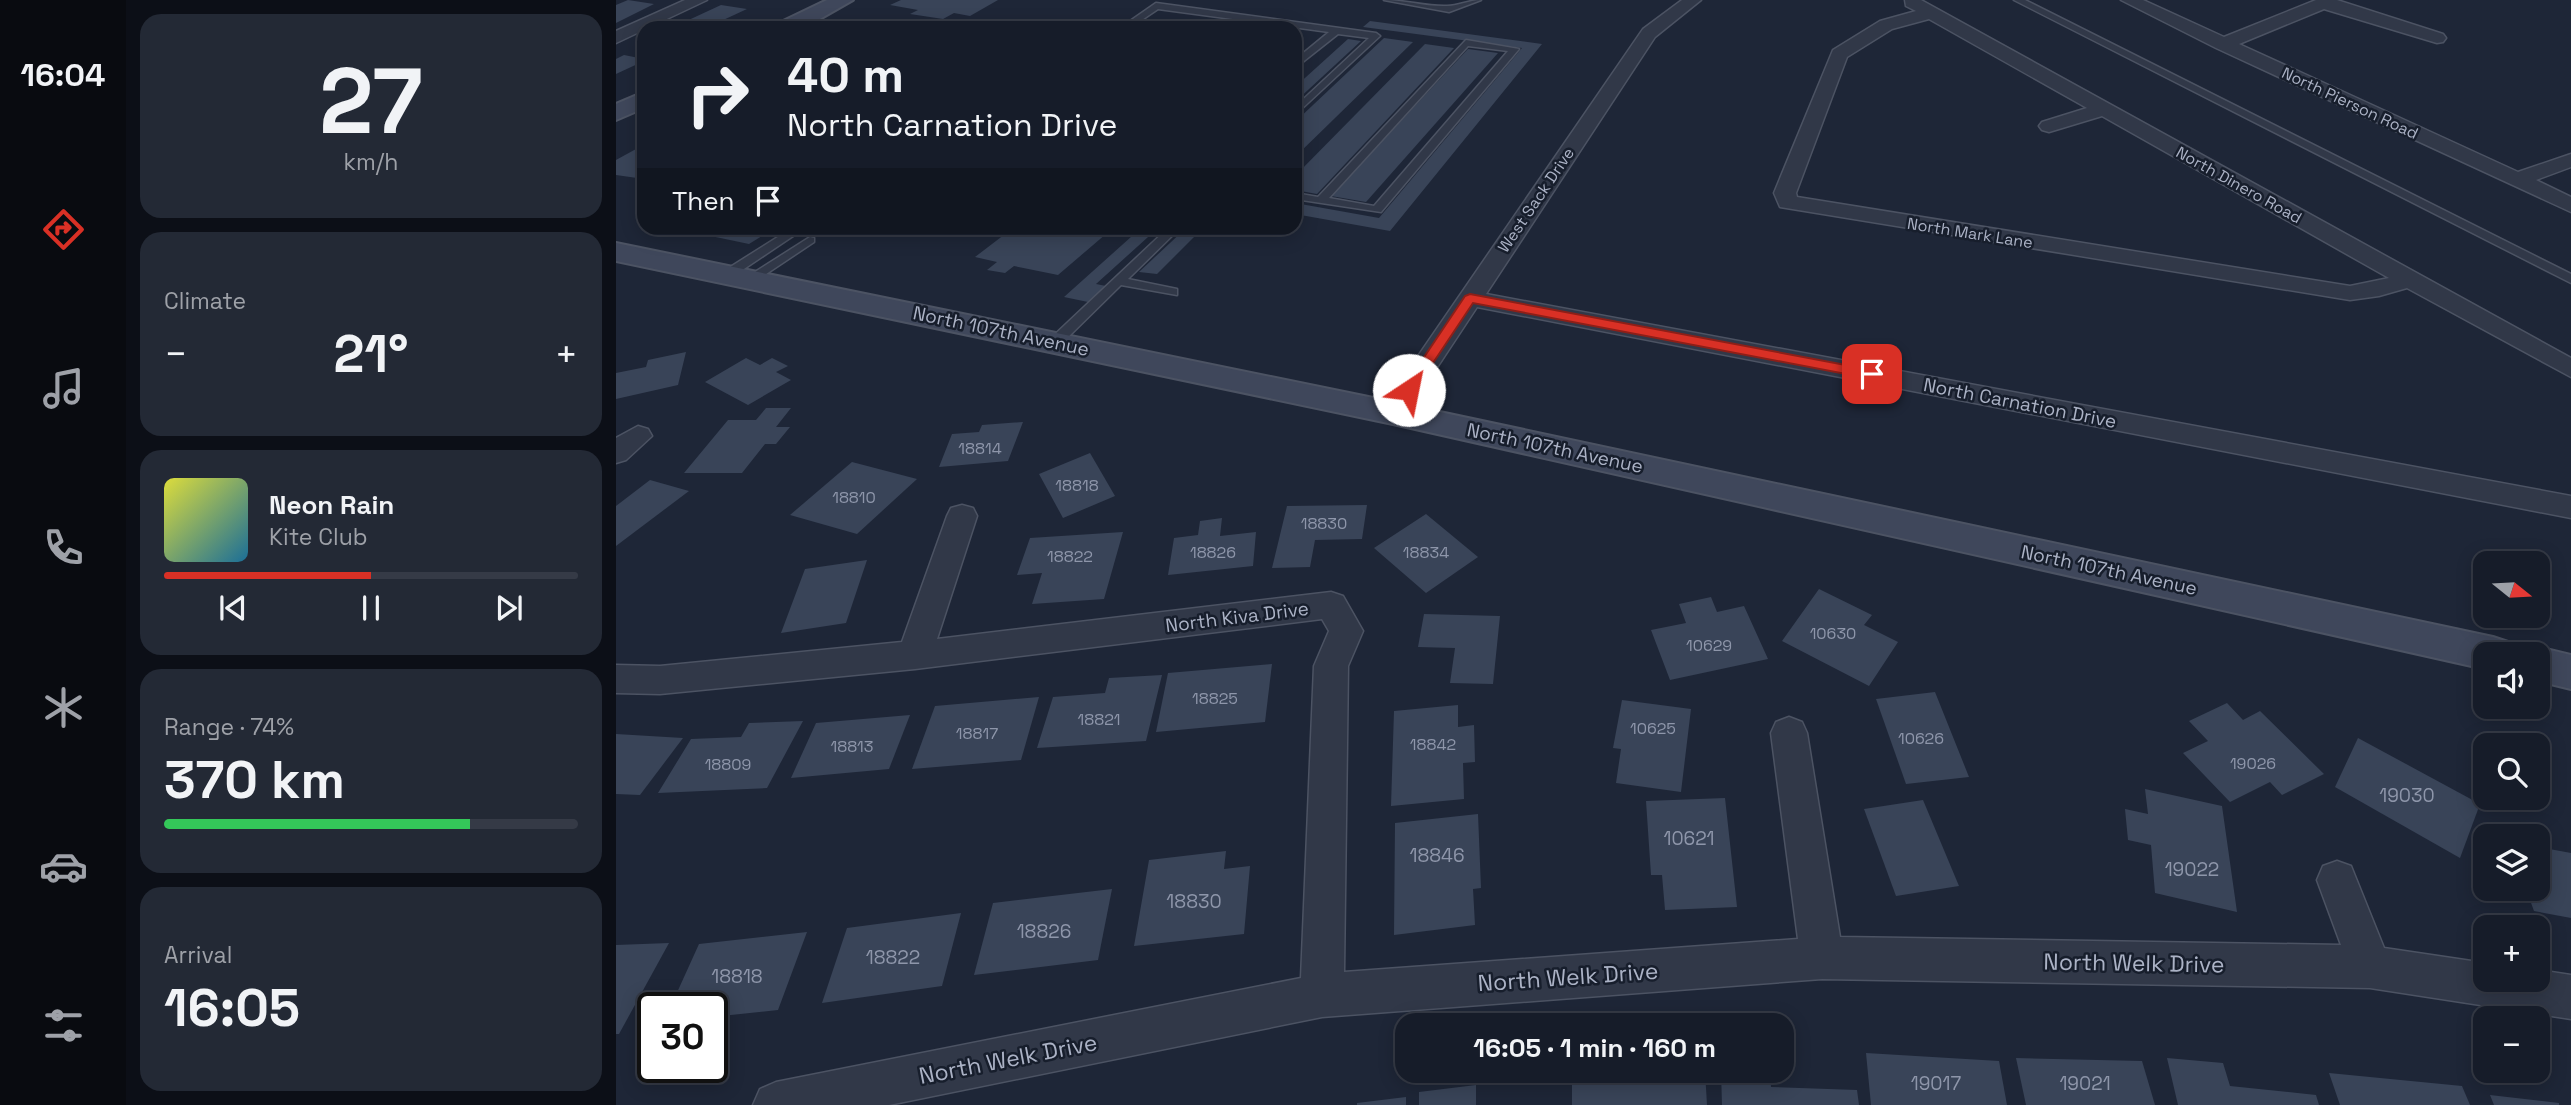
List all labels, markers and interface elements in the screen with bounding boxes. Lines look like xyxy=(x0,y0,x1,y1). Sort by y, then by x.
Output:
text: 27 xyxy=(319,43,423,160)
text: 40 m xyxy=(787,44,904,106)
icon: right xyxy=(672,49,763,140)
text: 16:04 xyxy=(21,55,105,95)
street label: North Pierson Road xyxy=(2278,62,2422,144)
text: North Carnation Drive xyxy=(787,105,1118,145)
street label: North Dinero Road xyxy=(2172,142,2306,228)
street label: West Sack Drive xyxy=(1493,143,1579,257)
text: km/h xyxy=(344,147,398,177)
icon: arrive xyxy=(749,182,787,220)
text: Then xyxy=(672,184,735,218)
icon: directions xyxy=(39,205,88,254)
street label: North Mark Lane xyxy=(1906,213,2034,253)
text: Climate xyxy=(164,286,246,316)
street label: North 107th Avenue xyxy=(911,300,1091,362)
text: 21° xyxy=(334,321,408,387)
text: − xyxy=(164,330,188,378)
text: + xyxy=(554,330,578,378)
pin xyxy=(1842,344,1902,404)
position arrow xyxy=(1372,353,1446,427)
icon: arrive xyxy=(1853,355,1891,393)
icon: music xyxy=(39,364,88,413)
street label: North Carnation Drive xyxy=(1921,372,2119,434)
street label: North 107th Avenue xyxy=(1465,417,1645,479)
house number: 18814 xyxy=(958,438,1002,459)
house number: 18818 xyxy=(1055,475,1099,496)
house number: 18810 xyxy=(832,487,876,508)
text: Neon Rain xyxy=(269,488,394,522)
house number: 18830 xyxy=(1301,513,1347,534)
text: Kite Club xyxy=(269,522,368,552)
icon: phone xyxy=(39,523,88,572)
street label: North 107th Avenue xyxy=(2019,539,2199,601)
house number: 18826 xyxy=(1190,542,1236,563)
house number: 18834 xyxy=(1403,542,1449,563)
house number: 18822 xyxy=(1047,546,1093,567)
north arrow xyxy=(2473,551,2550,628)
map controls xyxy=(2473,551,2550,1083)
icon: previous xyxy=(214,589,252,627)
icon: pause xyxy=(352,589,390,627)
icon: next xyxy=(490,589,528,627)
street label: North Kiva Drive xyxy=(1164,596,1310,638)
house number: 10630 xyxy=(1810,623,1856,644)
house number: 10629 xyxy=(1686,635,1732,656)
button: sound xyxy=(2473,642,2550,719)
icon: climate xyxy=(39,683,88,732)
house number: 18825 xyxy=(1192,688,1238,709)
house number: 18821 xyxy=(1078,709,1120,730)
text: Range · 74% xyxy=(164,712,294,742)
house number: 10625 xyxy=(1630,718,1676,739)
house number: 18817 xyxy=(956,723,998,744)
house number: 10626 xyxy=(1898,728,1944,749)
button: search xyxy=(2473,733,2550,810)
house number: 18842 xyxy=(1410,734,1456,755)
house number: 18813 xyxy=(831,736,873,757)
text: 370 km xyxy=(164,747,345,813)
house number: 19026 xyxy=(2230,753,2276,774)
house number: 18809 xyxy=(705,754,751,775)
house number: 19030 xyxy=(2379,783,2435,808)
button: layers xyxy=(2473,824,2550,901)
house number: 10621 xyxy=(1663,826,1715,851)
icon: car xyxy=(39,842,88,891)
house number: 18846 xyxy=(1409,843,1465,868)
house number: 19022 xyxy=(2165,857,2219,882)
house number: 18830 xyxy=(1166,889,1222,914)
button: + xyxy=(2473,915,2550,992)
house number: 18826 xyxy=(1017,919,1071,944)
text: Arrival xyxy=(164,940,232,970)
house number: 18822 xyxy=(866,945,920,970)
street label: North Welk Drive xyxy=(2043,946,2225,980)
street label: North Welk Drive xyxy=(1477,956,1659,998)
house number: 18818 xyxy=(711,964,763,989)
text: 16:05 xyxy=(164,975,300,1041)
speed limit sign: 30 xyxy=(637,992,728,1083)
icon: filters xyxy=(39,1001,88,1050)
button: − xyxy=(2473,1006,2550,1083)
street label: North Welk Drive xyxy=(916,1027,1100,1091)
text: 16:05 · 1 min · 160 m xyxy=(1473,1031,1716,1065)
house number: 19017 xyxy=(1911,1071,1961,1096)
house number: 19021 xyxy=(2059,1071,2111,1096)

